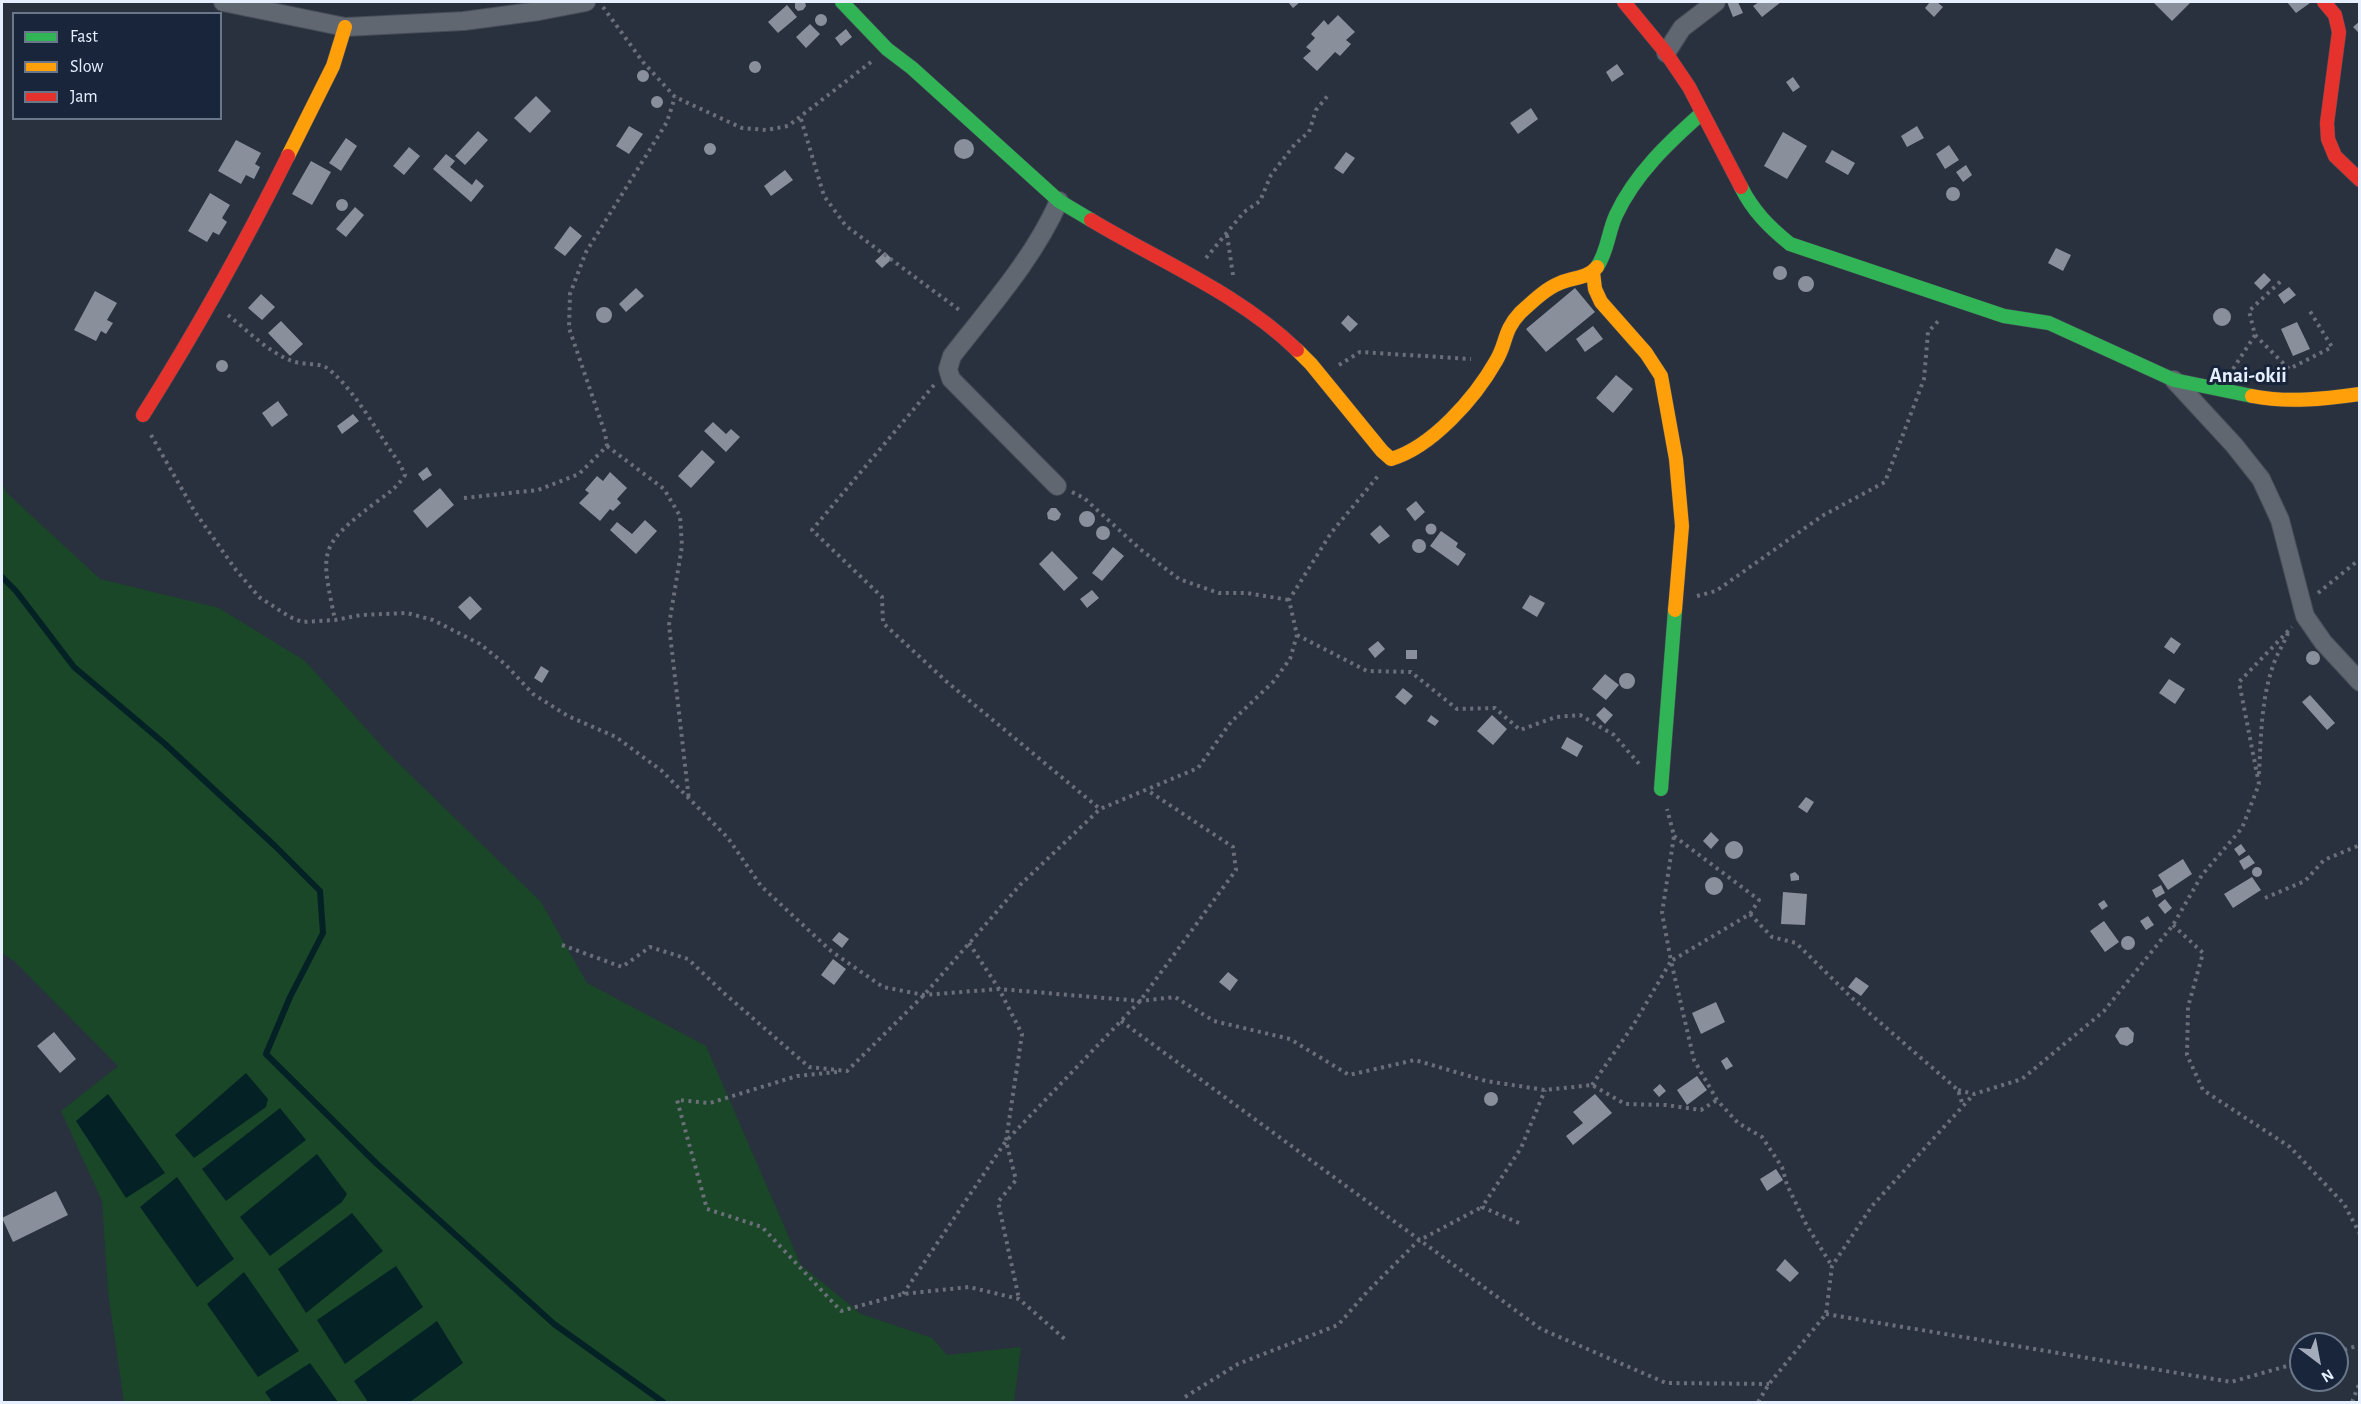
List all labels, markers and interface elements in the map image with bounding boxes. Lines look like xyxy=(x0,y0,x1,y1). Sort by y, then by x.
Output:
legend xyxy=(12,12,222,120)
text: Fast xyxy=(70,28,98,46)
text: Slow xyxy=(70,58,103,76)
text: Jam xyxy=(70,88,98,106)
district label: Anai-okii xyxy=(2209,363,2287,389)
north arrow xyxy=(2289,1332,2349,1392)
text: N xyxy=(2319,1366,2336,1385)

